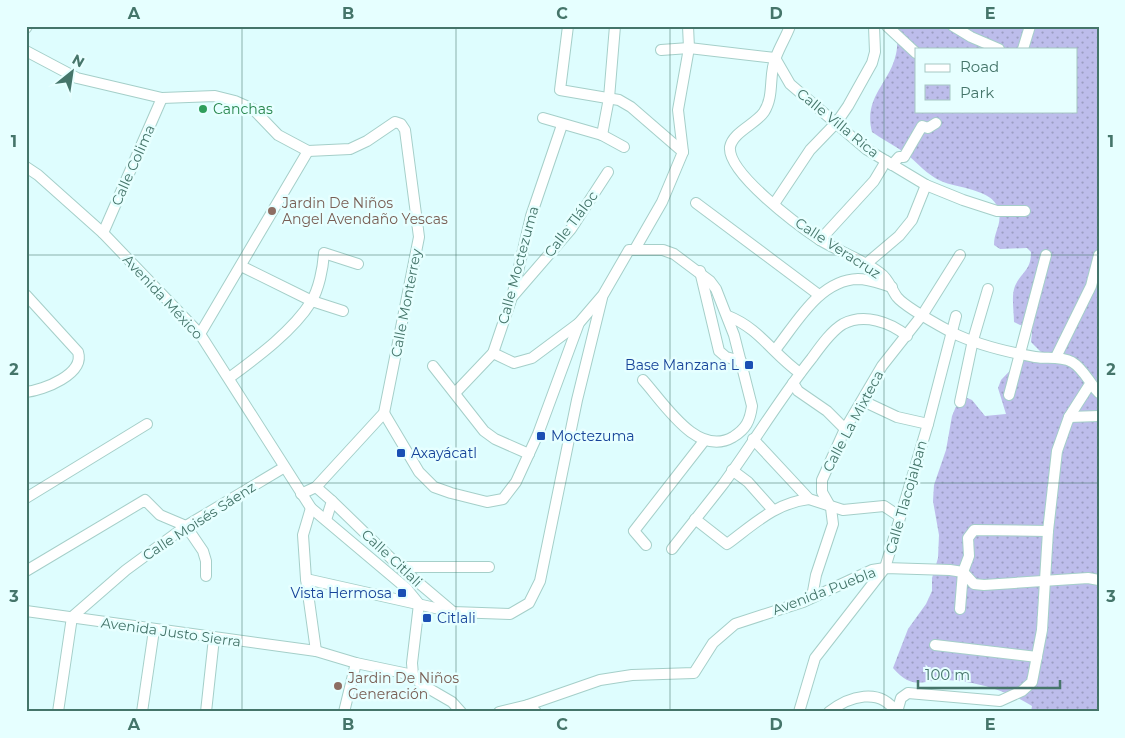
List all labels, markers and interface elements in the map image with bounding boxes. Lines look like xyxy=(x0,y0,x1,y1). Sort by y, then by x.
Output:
text: A xyxy=(127,4,141,23)
text: B xyxy=(342,4,354,23)
text: C xyxy=(556,4,568,23)
text: D xyxy=(769,4,783,23)
text: E xyxy=(985,4,995,23)
north arrow xyxy=(48,48,98,98)
legend xyxy=(915,48,1078,112)
text: N xyxy=(69,50,88,71)
text: Road xyxy=(960,57,999,76)
text: Park xyxy=(960,83,994,102)
street label: Calle Villa Rica xyxy=(793,84,883,162)
place label: Canchas xyxy=(213,100,273,118)
marker: Canchas xyxy=(197,103,209,115)
street label: Calle Colima xyxy=(107,122,159,208)
text: 1 xyxy=(11,132,17,151)
text: 1 xyxy=(1108,132,1114,151)
street label: Calle Tláloc xyxy=(540,187,602,261)
place label: Jardin De Niños Angel Avendaño Yescas xyxy=(281,194,448,228)
street label: Calle Moctezuma xyxy=(494,204,542,326)
marker: Jardin De Niños Angel Avendaño Yescas xyxy=(266,205,278,217)
street label: Calle Veracruz xyxy=(792,214,884,282)
street label: Calle Monterrey xyxy=(387,247,425,359)
street label: Avenida México xyxy=(119,251,207,343)
place label: Base Manzana L xyxy=(625,356,740,374)
marker: Base Manzana L xyxy=(743,359,755,371)
text: 2 xyxy=(9,360,19,379)
text: 2 xyxy=(1106,360,1116,379)
street label: Calle La Mixteca xyxy=(819,367,887,475)
place label: Moctezuma xyxy=(551,427,635,445)
marker: Moctezuma xyxy=(535,430,547,442)
street label: Calle Tlacojalpan xyxy=(881,438,931,556)
place label: Axayácatl xyxy=(411,444,477,462)
marker: Axayácatl xyxy=(395,447,407,459)
street label: Calle Moisés Sáenz xyxy=(139,478,259,564)
street label: Calle Citlali xyxy=(358,525,426,591)
street label: Avenida Puebla xyxy=(770,563,878,619)
place label: Vista Hermosa xyxy=(290,584,392,602)
text: 3 xyxy=(8,587,19,606)
marker: Vista Hermosa xyxy=(396,587,408,599)
text: 3 xyxy=(1105,587,1116,606)
place label: Citlali xyxy=(437,609,476,627)
marker: Citlali xyxy=(421,612,433,624)
street label: Avenida Justo Sierra xyxy=(100,613,242,651)
scale bar xyxy=(918,658,1060,690)
text: 100 m xyxy=(925,665,970,684)
place label: Jardin De Niños Generación xyxy=(347,669,459,703)
marker: Jardin De Niños Generación xyxy=(332,680,344,692)
text: A xyxy=(127,715,141,734)
text: B xyxy=(342,715,354,734)
text: C xyxy=(556,715,568,734)
text: D xyxy=(769,715,783,734)
text: E xyxy=(985,715,995,734)

